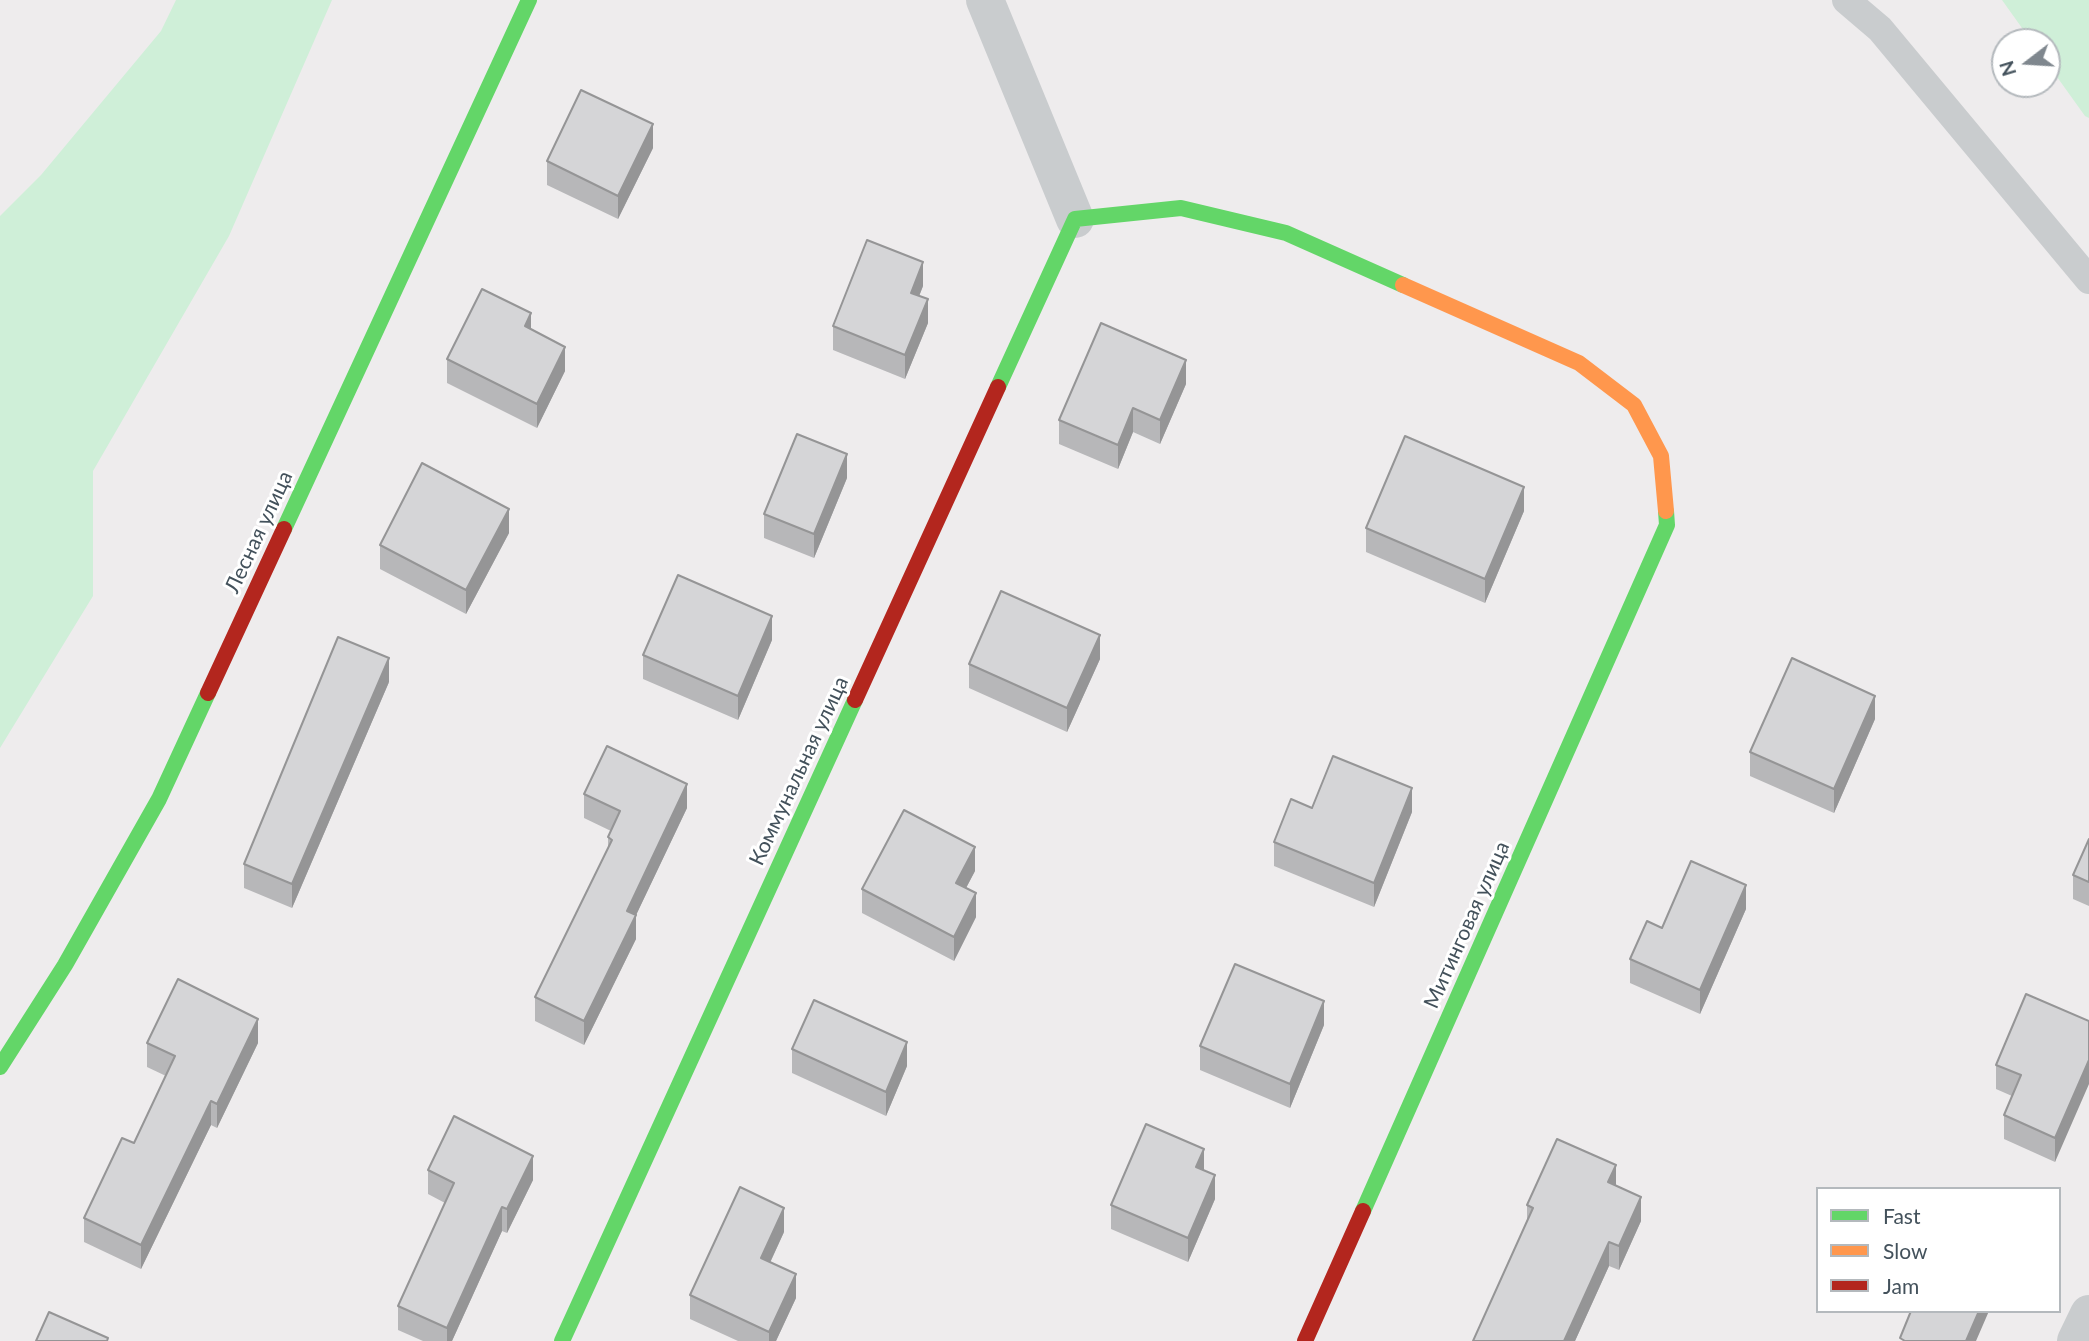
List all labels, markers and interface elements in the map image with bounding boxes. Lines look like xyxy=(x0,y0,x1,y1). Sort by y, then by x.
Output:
north arrow xyxy=(1991,28,2061,98)
text: N xyxy=(1994,58,2020,79)
street label: Лесная улица xyxy=(220,467,298,597)
street label: Коммунальная улица xyxy=(744,673,854,869)
street label: Митинговая улица xyxy=(1419,838,1515,1012)
legend xyxy=(1816,1187,2061,1313)
text: Fast xyxy=(1883,1203,1920,1228)
text: Slow xyxy=(1883,1238,1927,1263)
text: Jam xyxy=(1883,1273,1919,1298)

